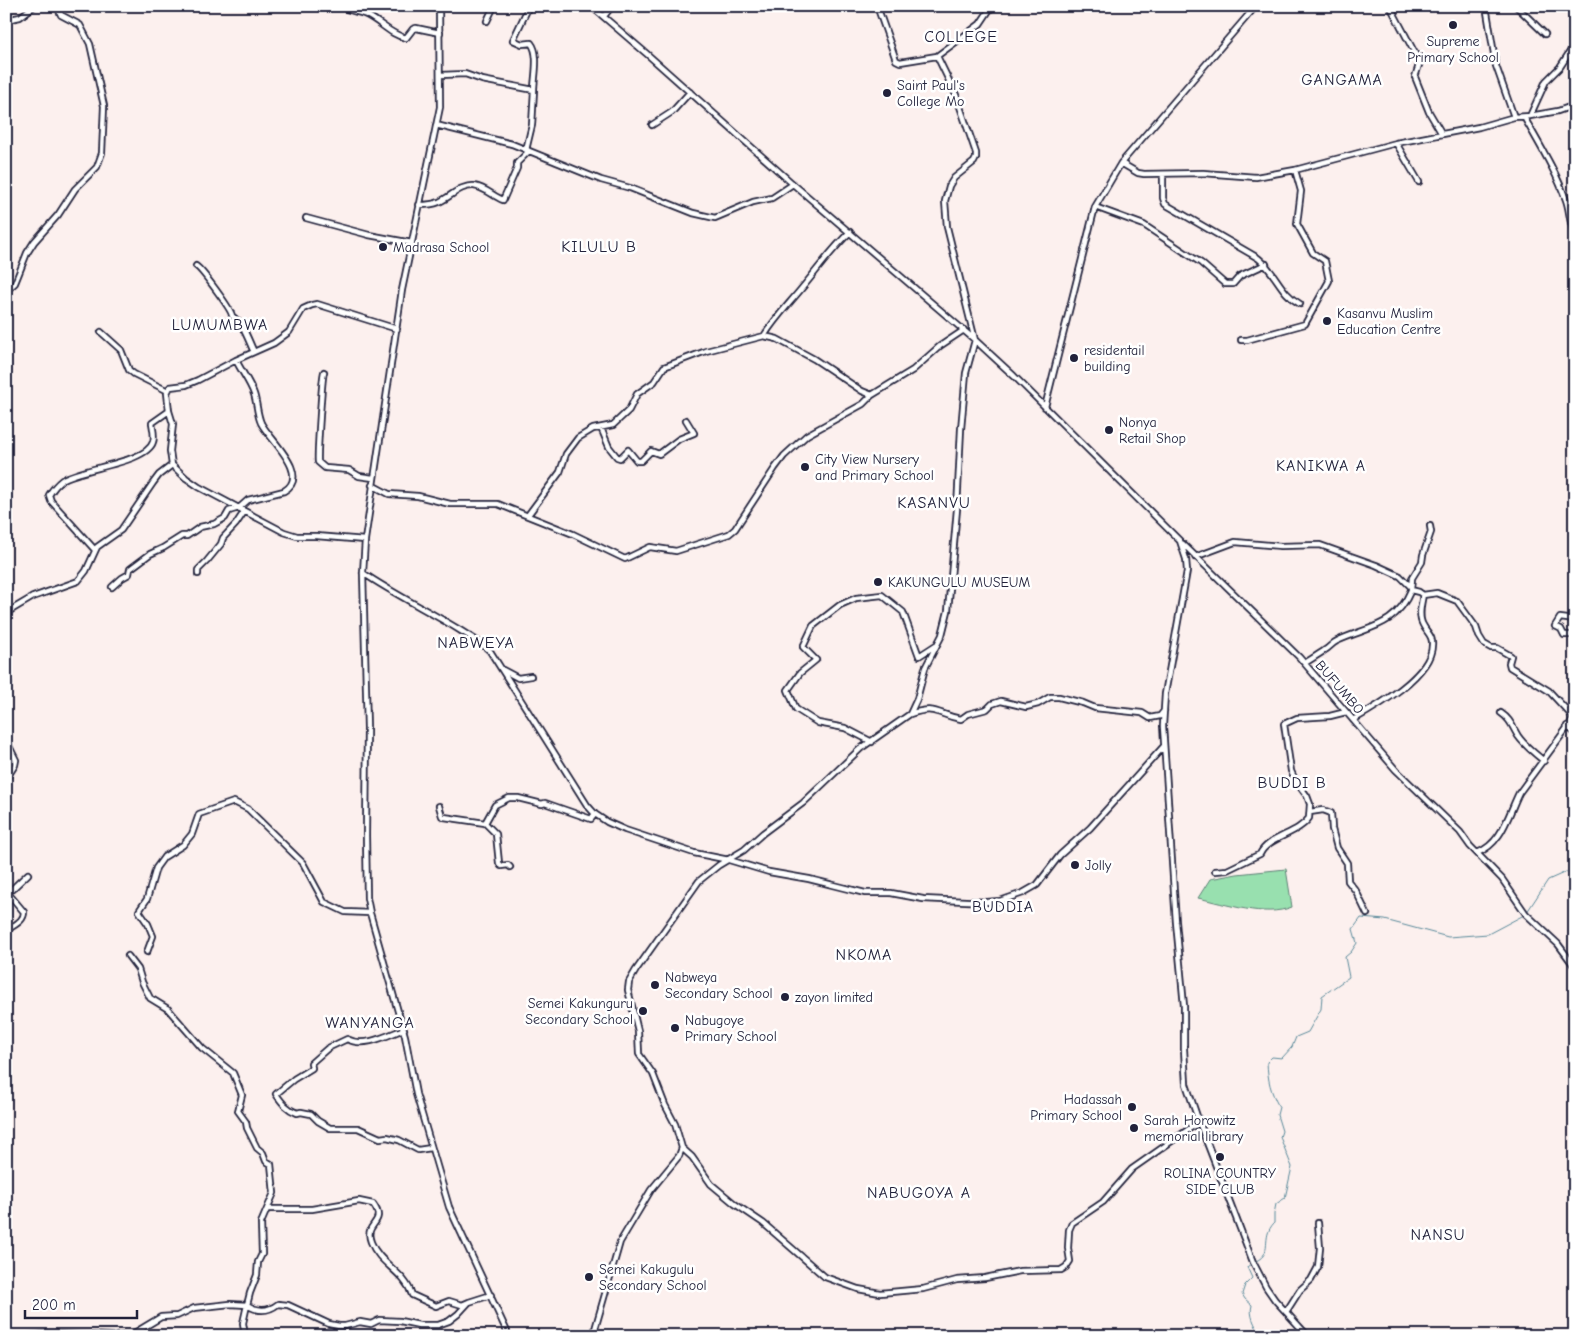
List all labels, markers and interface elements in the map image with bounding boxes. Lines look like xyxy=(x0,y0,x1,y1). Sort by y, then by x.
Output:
marker: Supreme Primary School xyxy=(1447,19,1459,31)
district label: COLLEGE xyxy=(924,28,998,46)
place label: Supreme Primary School xyxy=(1407,33,1499,66)
district label: GANGAMA xyxy=(1301,71,1383,89)
place label: Saint Paul's College Mo xyxy=(897,77,965,110)
marker: Saint Paul's College Mo xyxy=(881,87,893,99)
district label: KILULU B xyxy=(561,238,637,256)
place label: Madrasa School xyxy=(393,239,489,256)
marker: Madrasa School xyxy=(377,241,389,253)
place label: Kasanvu Muslim Education Centre xyxy=(1337,305,1441,338)
marker: Kasanvu Muslim Education Centre xyxy=(1321,315,1333,327)
district label: LUMUMBWA xyxy=(172,316,268,334)
place label: residentail building xyxy=(1084,342,1145,375)
marker: residentail building xyxy=(1068,352,1080,364)
place label: Nonya Retail Shop xyxy=(1119,414,1186,447)
marker: Nonya Retail Shop xyxy=(1103,424,1115,436)
place label: City View Nursery and Primary School xyxy=(815,451,934,484)
district label: KANIKWA A xyxy=(1276,457,1366,475)
marker: City View Nursery and Primary School xyxy=(799,461,811,473)
district label: KASANVU xyxy=(897,494,971,512)
place label: KAKUNGULU MUSEUM xyxy=(888,574,1031,591)
marker: KAKUNGULU MUSEUM xyxy=(872,576,884,588)
district label: NABWEYA xyxy=(437,634,515,652)
street label: BUFUMBO xyxy=(1312,657,1368,718)
district label: BUDDI B xyxy=(1257,774,1327,792)
place label: Jolly xyxy=(1085,857,1112,874)
marker: Jolly xyxy=(1069,859,1081,871)
district label: BUDDIA xyxy=(972,898,1034,916)
district label: NKOMA xyxy=(836,946,892,964)
place label: Nabweya Secondary School xyxy=(665,969,773,1002)
marker: Nabweya Secondary School xyxy=(649,979,661,991)
place label: zayon limited xyxy=(795,989,873,1006)
marker: zayon limited xyxy=(779,991,791,1003)
place label: Semei Kakunguru Secondary School xyxy=(525,995,633,1028)
marker: Semei Kakunguru Secondary School xyxy=(637,1005,649,1017)
place label: Nabugoye Primary School xyxy=(685,1012,777,1045)
district label: WANYANGA xyxy=(325,1014,415,1032)
marker: Nabugoye Primary School xyxy=(669,1022,681,1034)
place label: Hadassah Primary School xyxy=(1030,1091,1122,1124)
marker: Hadassah Primary School xyxy=(1126,1101,1138,1113)
place label: Sarah Horowitz memorial library xyxy=(1144,1112,1244,1145)
marker: Sarah Horowitz memorial library xyxy=(1128,1122,1140,1134)
marker: ROLINA COUNTRY SIDE CLUB xyxy=(1214,1151,1226,1163)
place label: ROLINA COUNTRY SIDE CLUB xyxy=(1164,1165,1277,1198)
district label: NABUGOYA A xyxy=(867,1184,971,1202)
district label: NANSU xyxy=(1410,1226,1466,1244)
place label: Semei Kakugulu Secondary School xyxy=(599,1261,707,1294)
marker: Semei Kakugulu Secondary School xyxy=(583,1271,595,1283)
scale bar xyxy=(25,1287,138,1319)
text: 200 m xyxy=(32,1296,76,1314)

